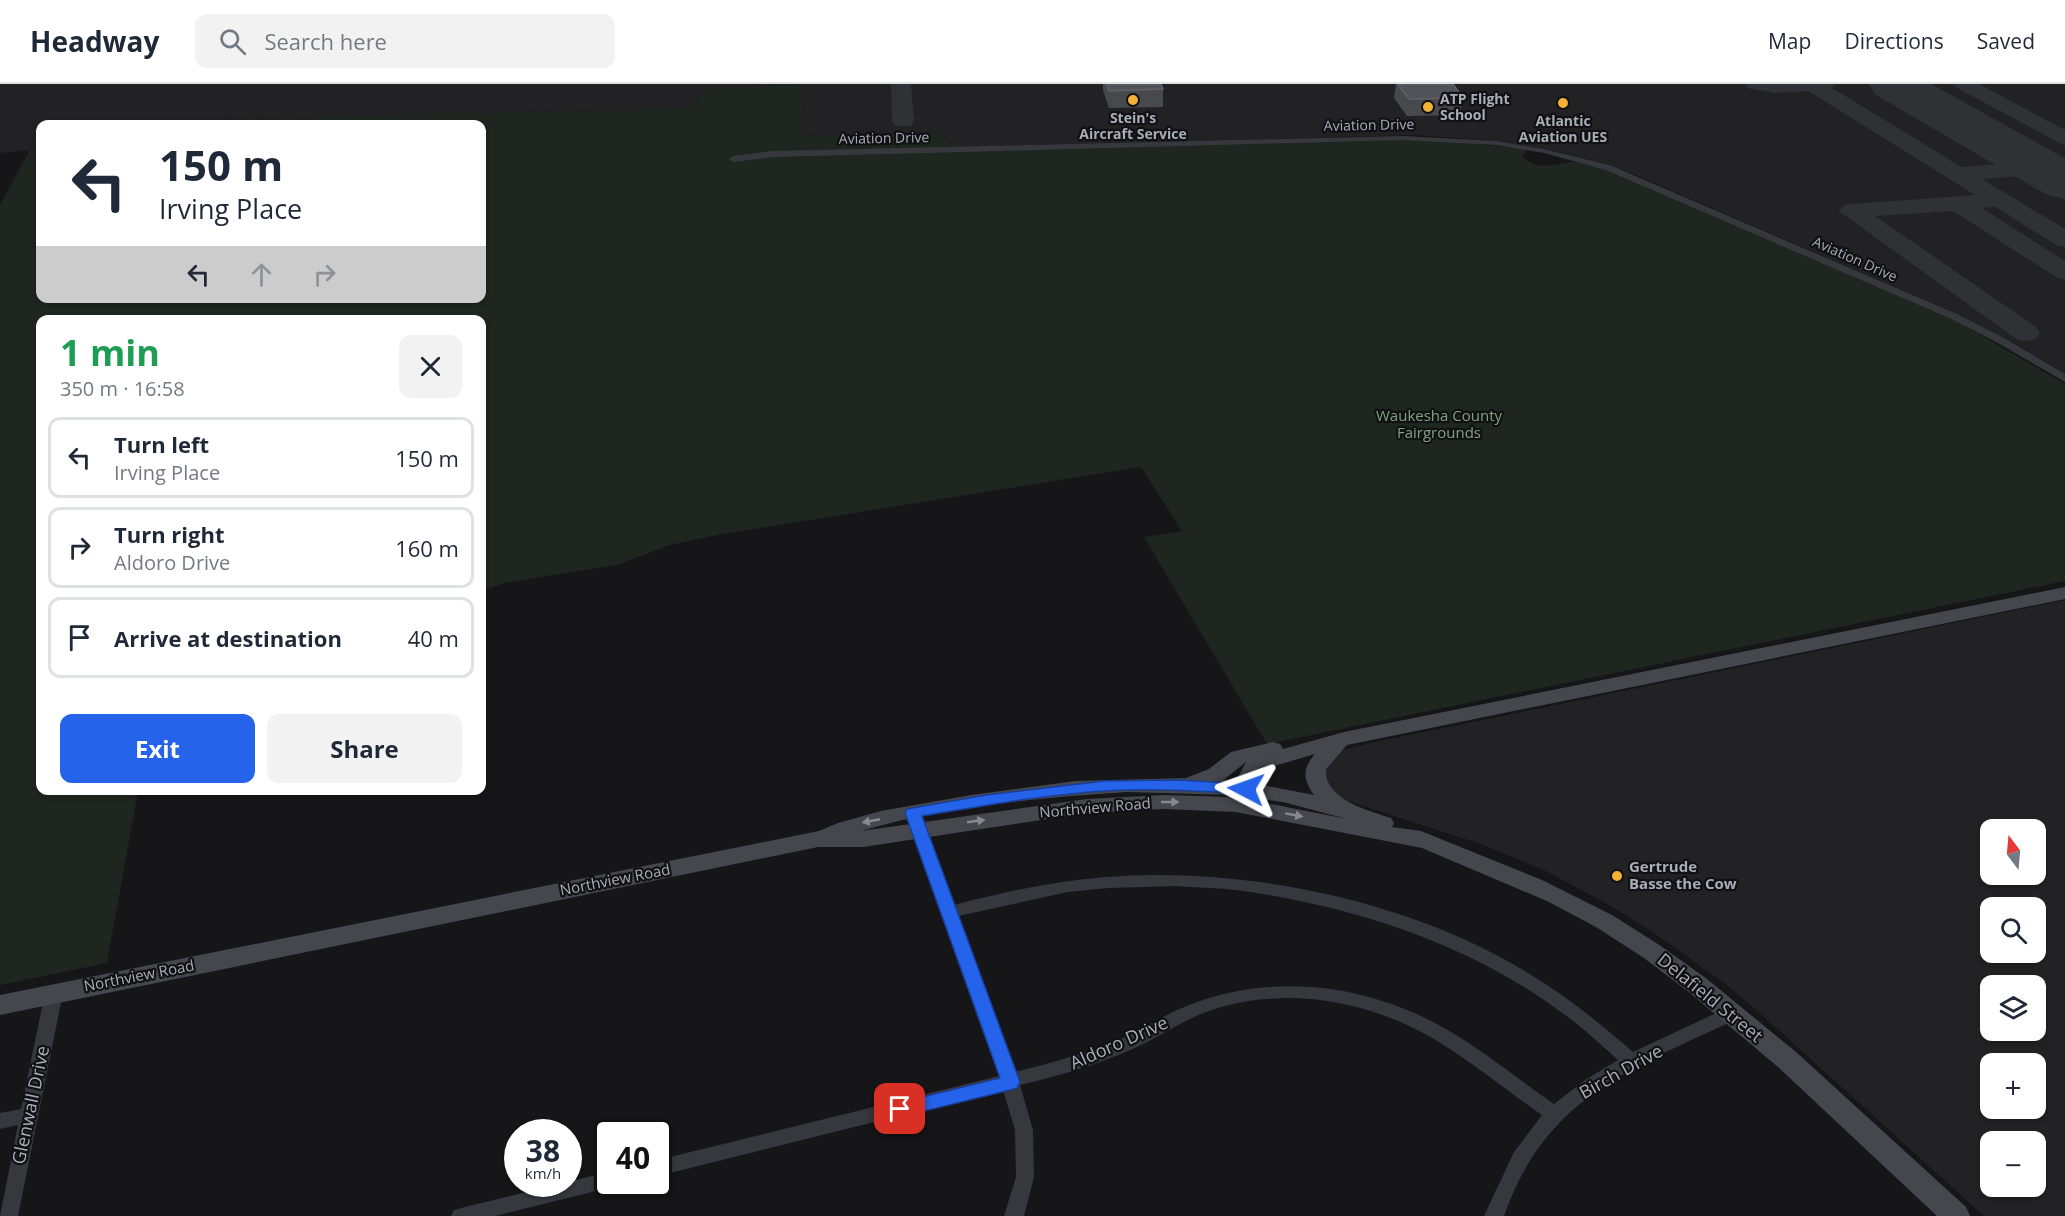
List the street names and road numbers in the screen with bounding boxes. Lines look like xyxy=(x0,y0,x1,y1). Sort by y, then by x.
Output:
street label: Aviation Drive xyxy=(1324,114,1415,135)
street label: Aviation Drive xyxy=(839,127,930,148)
street label: Aviation Drive xyxy=(1810,231,1901,286)
street label: Northview Road xyxy=(1038,792,1152,822)
street label: Northview Road xyxy=(558,859,672,900)
street label: Delafield Street xyxy=(1653,947,1768,1047)
street label: Northview Road xyxy=(82,955,196,996)
street label: Aldoro Drive xyxy=(1066,1010,1171,1074)
street label: Birch Drive xyxy=(1574,1038,1667,1104)
street label: Glenwall Drive xyxy=(6,1043,54,1166)

